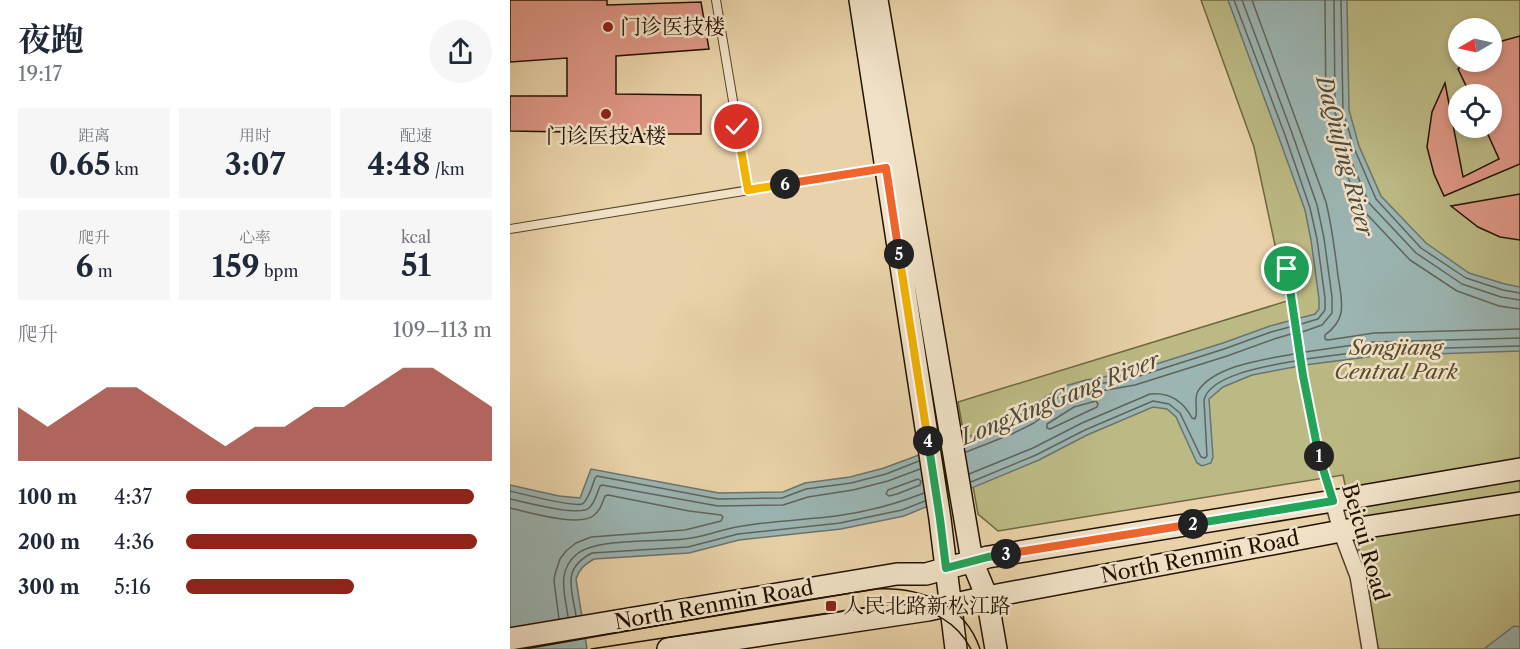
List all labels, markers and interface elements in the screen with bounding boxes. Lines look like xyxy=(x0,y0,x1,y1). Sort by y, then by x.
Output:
place label: 门诊医技楼 xyxy=(620,14,725,39)
north arrow xyxy=(1448,18,1502,72)
map controls xyxy=(1448,18,1502,138)
text: 夜跑 xyxy=(18,19,84,60)
button: share xyxy=(429,20,492,83)
marker: 门诊医技楼 xyxy=(601,20,615,34)
text: 19:17 xyxy=(18,62,62,86)
water label: DaQiuJing River xyxy=(1310,71,1379,241)
button: locate xyxy=(1448,84,1502,138)
pin xyxy=(711,101,762,152)
marker: 门诊医技A楼 xyxy=(599,107,613,121)
icon: check xyxy=(720,110,753,143)
place label: 门诊医技A楼 xyxy=(546,123,666,148)
text: 距离 xyxy=(78,125,110,145)
text: 用时 xyxy=(239,125,271,145)
text: 配速 xyxy=(400,125,432,145)
text: 0.65 xyxy=(49,146,111,183)
text: 3:07 xyxy=(225,146,285,183)
text: 4:48 xyxy=(367,146,430,183)
text: km xyxy=(111,159,139,179)
text: /km xyxy=(430,159,465,179)
pin: 6 xyxy=(770,169,800,199)
text: 6 xyxy=(780,174,790,194)
text: 爬升 xyxy=(78,227,110,247)
text: 心率 xyxy=(239,227,271,247)
text: kcal xyxy=(401,227,431,247)
pin: 5 xyxy=(884,239,914,269)
pin xyxy=(1261,243,1312,294)
text: 5 xyxy=(895,244,903,264)
text: 51 xyxy=(401,247,431,284)
text: 6 xyxy=(75,248,93,285)
text: 159 xyxy=(212,248,260,285)
icon: arrive xyxy=(1270,252,1303,285)
text: m xyxy=(93,261,113,281)
text: bpm xyxy=(260,261,298,281)
text: 109–113 m xyxy=(393,318,492,342)
text: 爬升 xyxy=(18,322,58,346)
park label: Songjiang Central Park xyxy=(1334,335,1458,384)
water label: LongXingGang River xyxy=(955,346,1165,452)
pin: 4 xyxy=(913,426,943,456)
text: 4 xyxy=(923,431,933,451)
pin: 1 xyxy=(1304,441,1334,471)
text: 1 xyxy=(1315,446,1323,466)
street label: Beicui Road xyxy=(1337,480,1394,604)
text: 100 m xyxy=(18,485,77,509)
text: 4:37 xyxy=(114,485,152,509)
pin: 2 xyxy=(1178,509,1208,539)
text: 2 xyxy=(1188,514,1198,534)
street label: North Renmin Road xyxy=(1099,525,1301,588)
text: 200 m xyxy=(18,530,80,554)
text: 4:36 xyxy=(114,530,154,554)
pin: 3 xyxy=(991,539,1021,569)
text: 3 xyxy=(1001,544,1011,564)
text: 300 m xyxy=(18,575,80,599)
text: 5:16 xyxy=(114,575,151,599)
street label: North Renmin Road xyxy=(613,575,815,634)
place label: 人民北路新松江路 xyxy=(843,593,1011,618)
marker: 人民北路新松江路 xyxy=(824,599,838,613)

